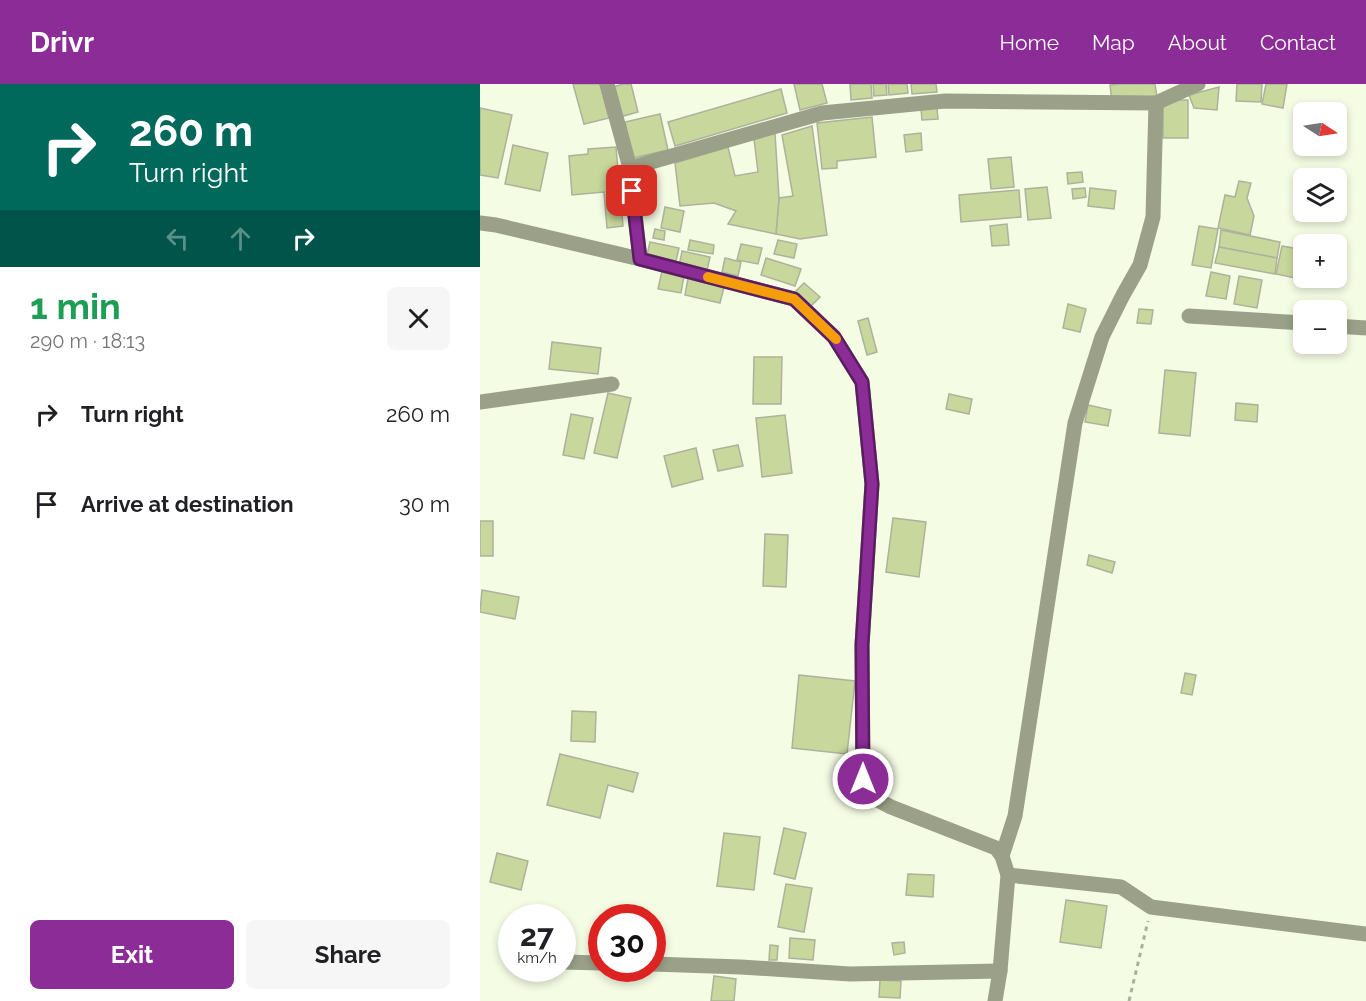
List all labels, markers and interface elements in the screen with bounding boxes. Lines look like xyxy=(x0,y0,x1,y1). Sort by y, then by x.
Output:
text: Drivr xyxy=(30,26,94,59)
text: Home xyxy=(1000,30,1059,55)
text: Map xyxy=(1092,30,1135,55)
text: About xyxy=(1168,30,1227,55)
text: Contact xyxy=(1260,30,1336,55)
north arrow xyxy=(1293,102,1347,156)
map controls xyxy=(1293,102,1347,354)
text: 260 m xyxy=(129,107,253,156)
icon: right xyxy=(30,108,108,186)
text: Turn right xyxy=(129,157,248,188)
pin xyxy=(606,165,657,216)
button: layers xyxy=(1293,168,1347,222)
icon: arrive xyxy=(615,174,648,207)
icon: left xyxy=(161,222,194,255)
icon: ahead xyxy=(224,222,257,255)
icon: right xyxy=(287,222,320,255)
button: + xyxy=(1293,234,1347,288)
text: 1 min xyxy=(30,285,121,327)
button: close xyxy=(387,287,450,350)
button: − xyxy=(1293,300,1347,354)
text: 290 m · 18:13 xyxy=(30,329,145,353)
icon: right xyxy=(30,398,63,431)
text: Turn right xyxy=(81,401,184,427)
text: 260 m xyxy=(386,401,450,427)
icon: arrive xyxy=(30,488,63,521)
text: Arrive at destination xyxy=(81,491,294,517)
text: 30 m xyxy=(399,491,450,517)
position arrow xyxy=(831,747,895,811)
speed limit sign: 30 xyxy=(588,904,666,982)
text: 27 xyxy=(520,918,554,953)
button: Exit xyxy=(30,920,234,989)
button: Share xyxy=(246,920,450,989)
text: km/h xyxy=(517,949,557,967)

